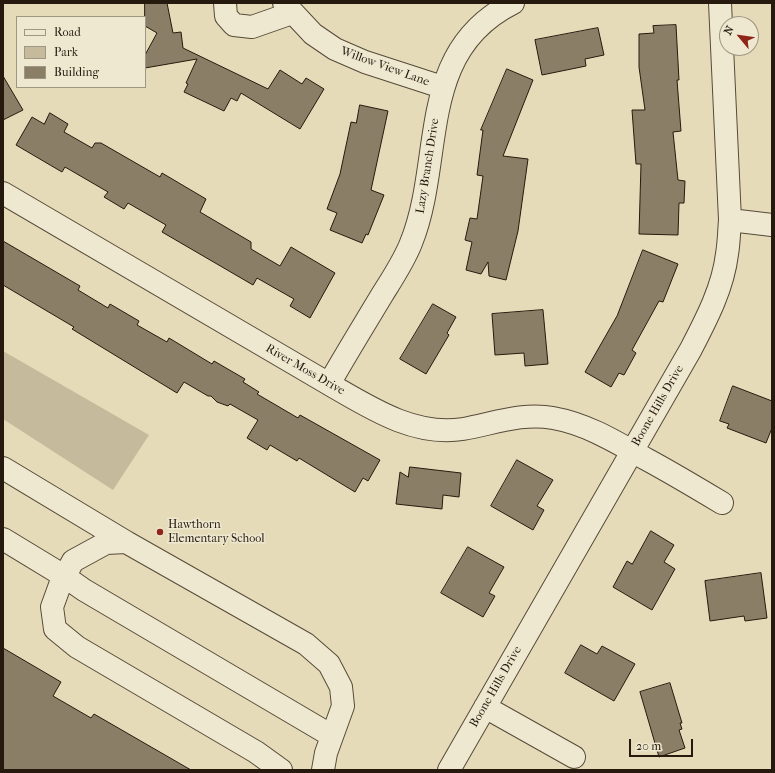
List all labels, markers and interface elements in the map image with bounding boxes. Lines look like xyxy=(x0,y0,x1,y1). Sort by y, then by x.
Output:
legend xyxy=(16,16,146,88)
north arrow xyxy=(719,16,759,56)
text: N xyxy=(721,24,737,37)
text: Road xyxy=(54,25,81,39)
street label: Willow View Lane xyxy=(339,44,431,90)
text: Park xyxy=(54,45,78,59)
text: Building xyxy=(54,65,99,79)
street label: Lazy Branch Drive xyxy=(413,117,443,215)
street label: River Moss Drive xyxy=(263,341,347,399)
street label: Boone Hills Drive xyxy=(629,363,687,449)
place label: Hawthorn Elementary School xyxy=(168,518,265,546)
marker: Hawthorn Elementary School xyxy=(155,527,165,537)
street label: Boone Hills Drive xyxy=(467,644,525,730)
scale bar xyxy=(631,731,695,757)
text: 20 m xyxy=(636,739,661,753)

